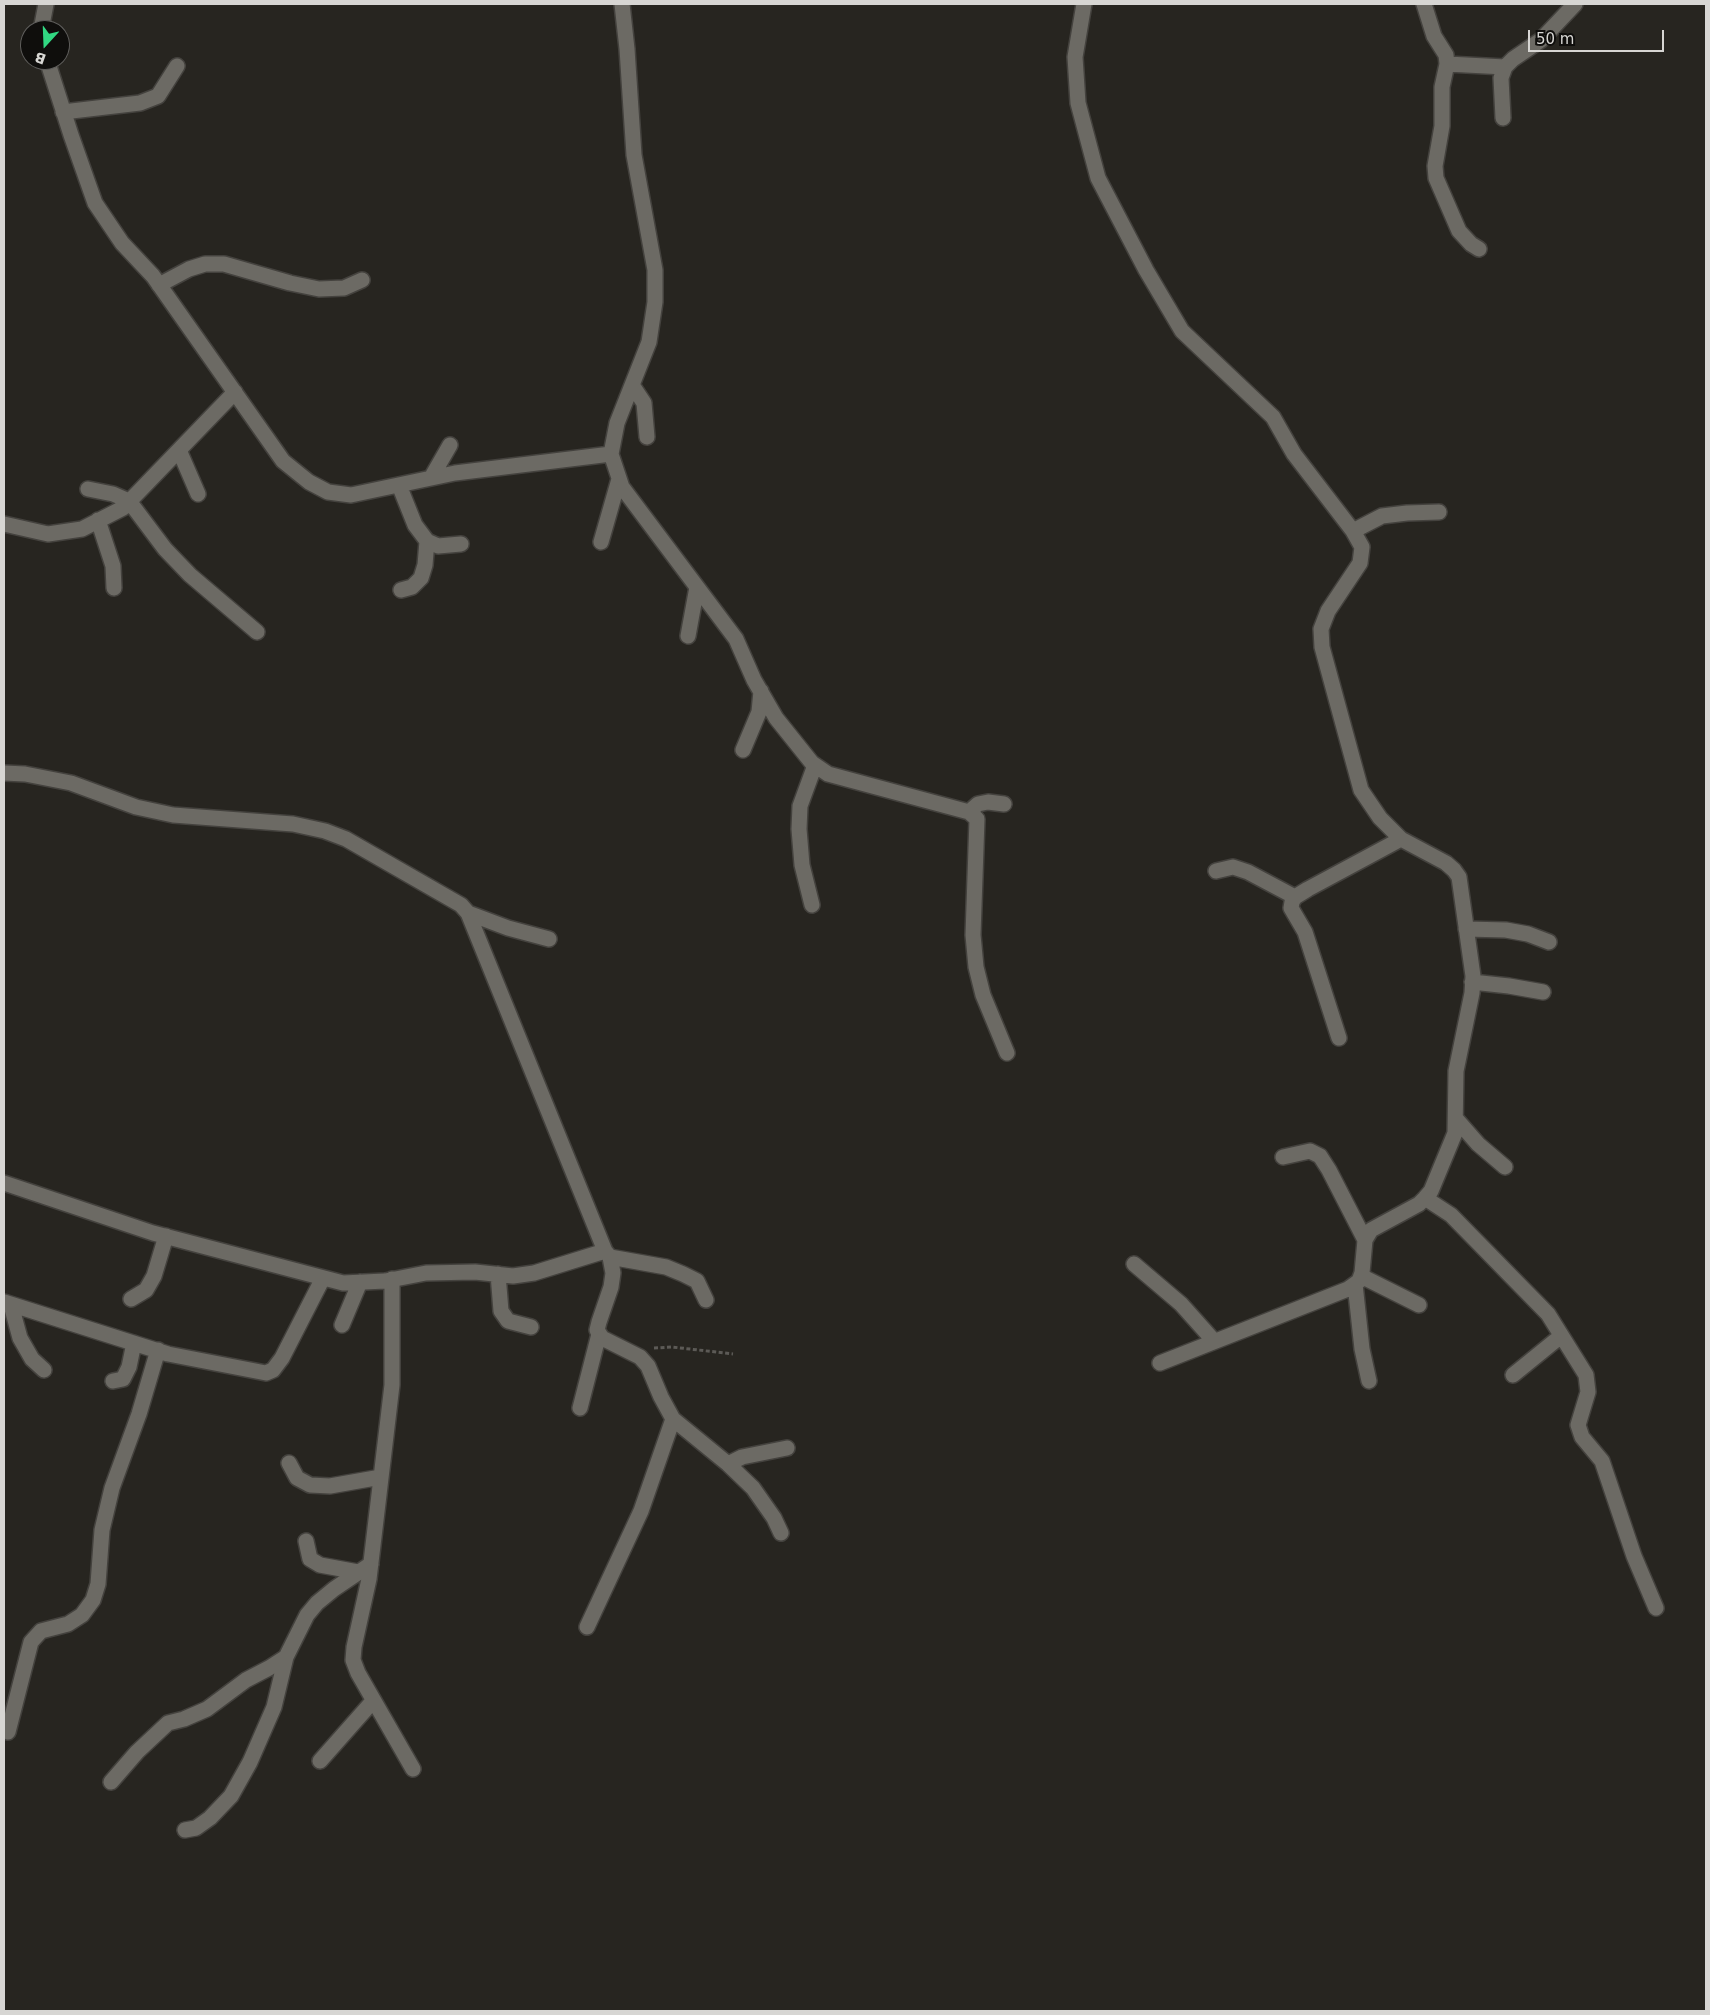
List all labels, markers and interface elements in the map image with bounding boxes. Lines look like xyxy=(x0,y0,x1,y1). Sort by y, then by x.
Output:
north arrow xyxy=(20,20,70,70)
scale bar xyxy=(1530,20,1666,52)
text: 50 m xyxy=(1536,30,1574,48)
text: B xyxy=(32,49,48,68)

